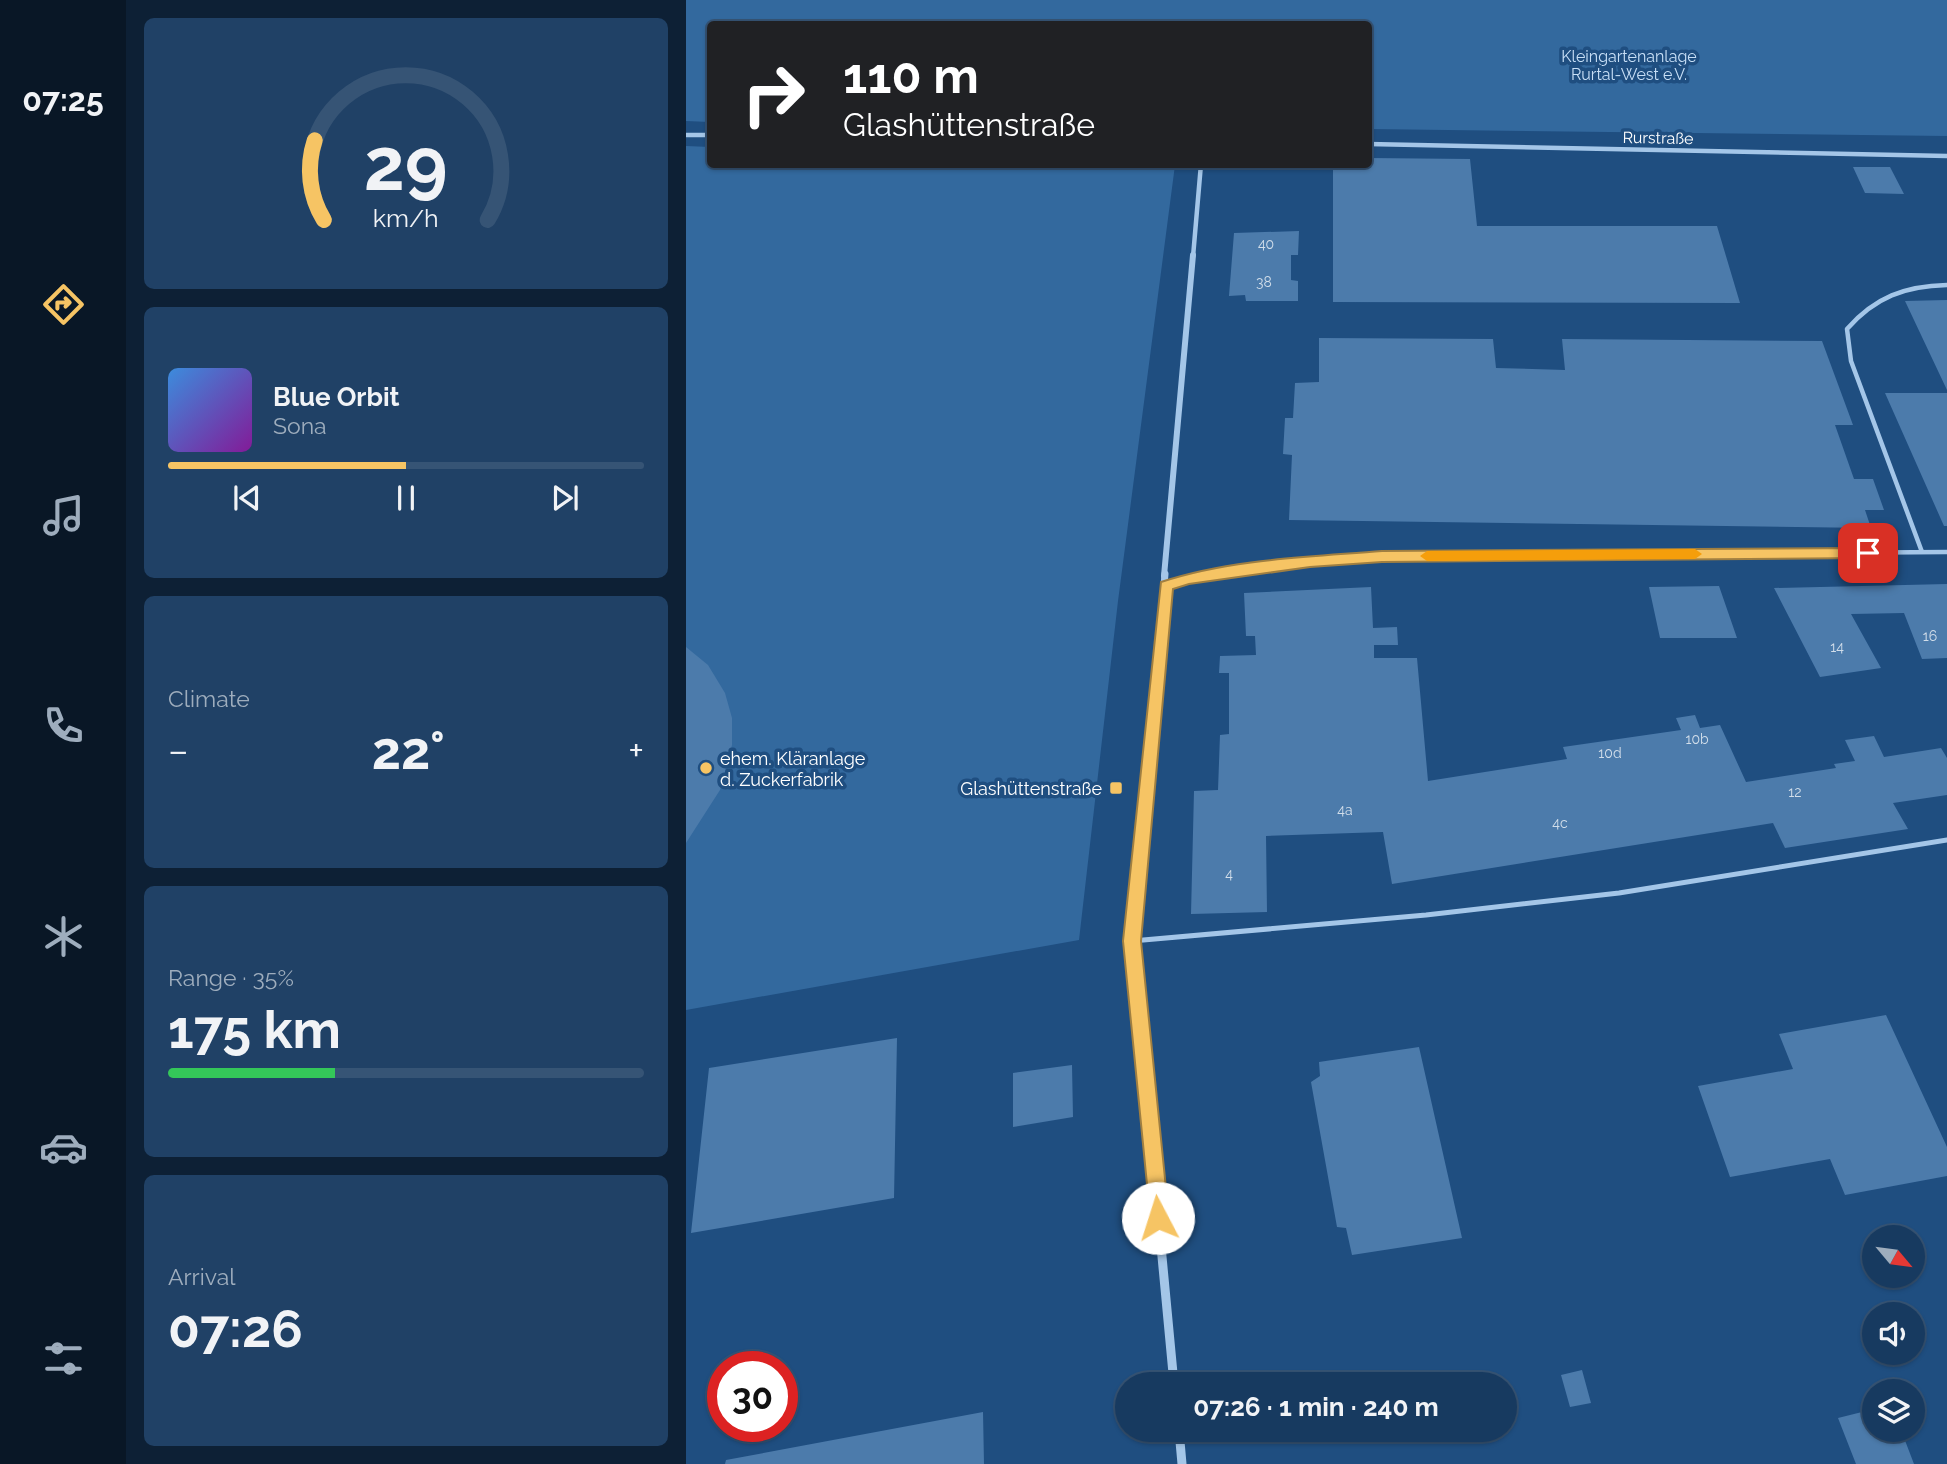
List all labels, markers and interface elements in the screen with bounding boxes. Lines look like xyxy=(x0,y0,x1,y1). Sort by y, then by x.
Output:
text: 110 m xyxy=(843,47,979,104)
park label: Kleingartenanlage Rurtal-West e.V. xyxy=(1561,47,1697,84)
icon: right xyxy=(728,49,819,140)
text: 07:25 xyxy=(22,81,104,118)
text: Glashüttenstraße xyxy=(843,106,1095,143)
text: 29 xyxy=(364,122,448,207)
street label: Rurstraße xyxy=(1622,128,1694,148)
text: km/h xyxy=(373,202,439,232)
house number: 40 xyxy=(1258,236,1274,252)
house number: 38 xyxy=(1256,274,1272,290)
icon: directions xyxy=(39,280,88,329)
text: Blue Orbit xyxy=(273,382,400,412)
text: Sona xyxy=(273,412,327,439)
icon: previous xyxy=(228,479,266,517)
icon: pause xyxy=(387,479,425,517)
icon: next xyxy=(546,479,584,517)
icon: music xyxy=(39,491,88,540)
pin xyxy=(1838,523,1898,583)
icon: arrive xyxy=(1849,534,1887,572)
house number: 16 xyxy=(1923,628,1937,644)
house number: 14 xyxy=(1830,639,1844,655)
text: Climate xyxy=(168,685,250,712)
icon: phone xyxy=(39,701,88,750)
text: 22° xyxy=(372,720,445,781)
text: − xyxy=(168,728,188,773)
text: + xyxy=(628,728,644,773)
house number: 10b xyxy=(1685,731,1709,747)
house number: 10d xyxy=(1598,745,1622,761)
place label: ehem. Kläranlage d. Zuckerfabrik xyxy=(720,748,866,790)
marker: ehem. Kläranlage d. Zuckerfabrik xyxy=(698,760,714,776)
place label: Glashüttenstraße xyxy=(960,778,1102,799)
marker: Glashüttenstraße xyxy=(1108,780,1124,796)
house number: 12 xyxy=(1788,784,1802,800)
house number: 4a xyxy=(1337,802,1353,818)
house number: 4c xyxy=(1552,815,1568,831)
house number: 4 xyxy=(1225,866,1233,882)
icon: climate xyxy=(39,912,88,961)
text: Range · 35% xyxy=(168,964,294,991)
text: 175 km xyxy=(168,999,341,1060)
icon: car xyxy=(39,1123,88,1172)
position arrow xyxy=(1121,1181,1195,1255)
north arrow xyxy=(1862,1225,1925,1288)
map controls xyxy=(1862,1225,1925,1442)
text: Arrival xyxy=(168,1263,235,1290)
text: 07:26 xyxy=(168,1298,303,1359)
button: sound xyxy=(1862,1302,1925,1365)
icon: filters xyxy=(39,1334,88,1383)
speed limit sign: 30 xyxy=(707,1351,798,1442)
button: layers xyxy=(1862,1379,1925,1442)
text: 07:26 · 1 min · 240 m xyxy=(1193,1392,1439,1422)

